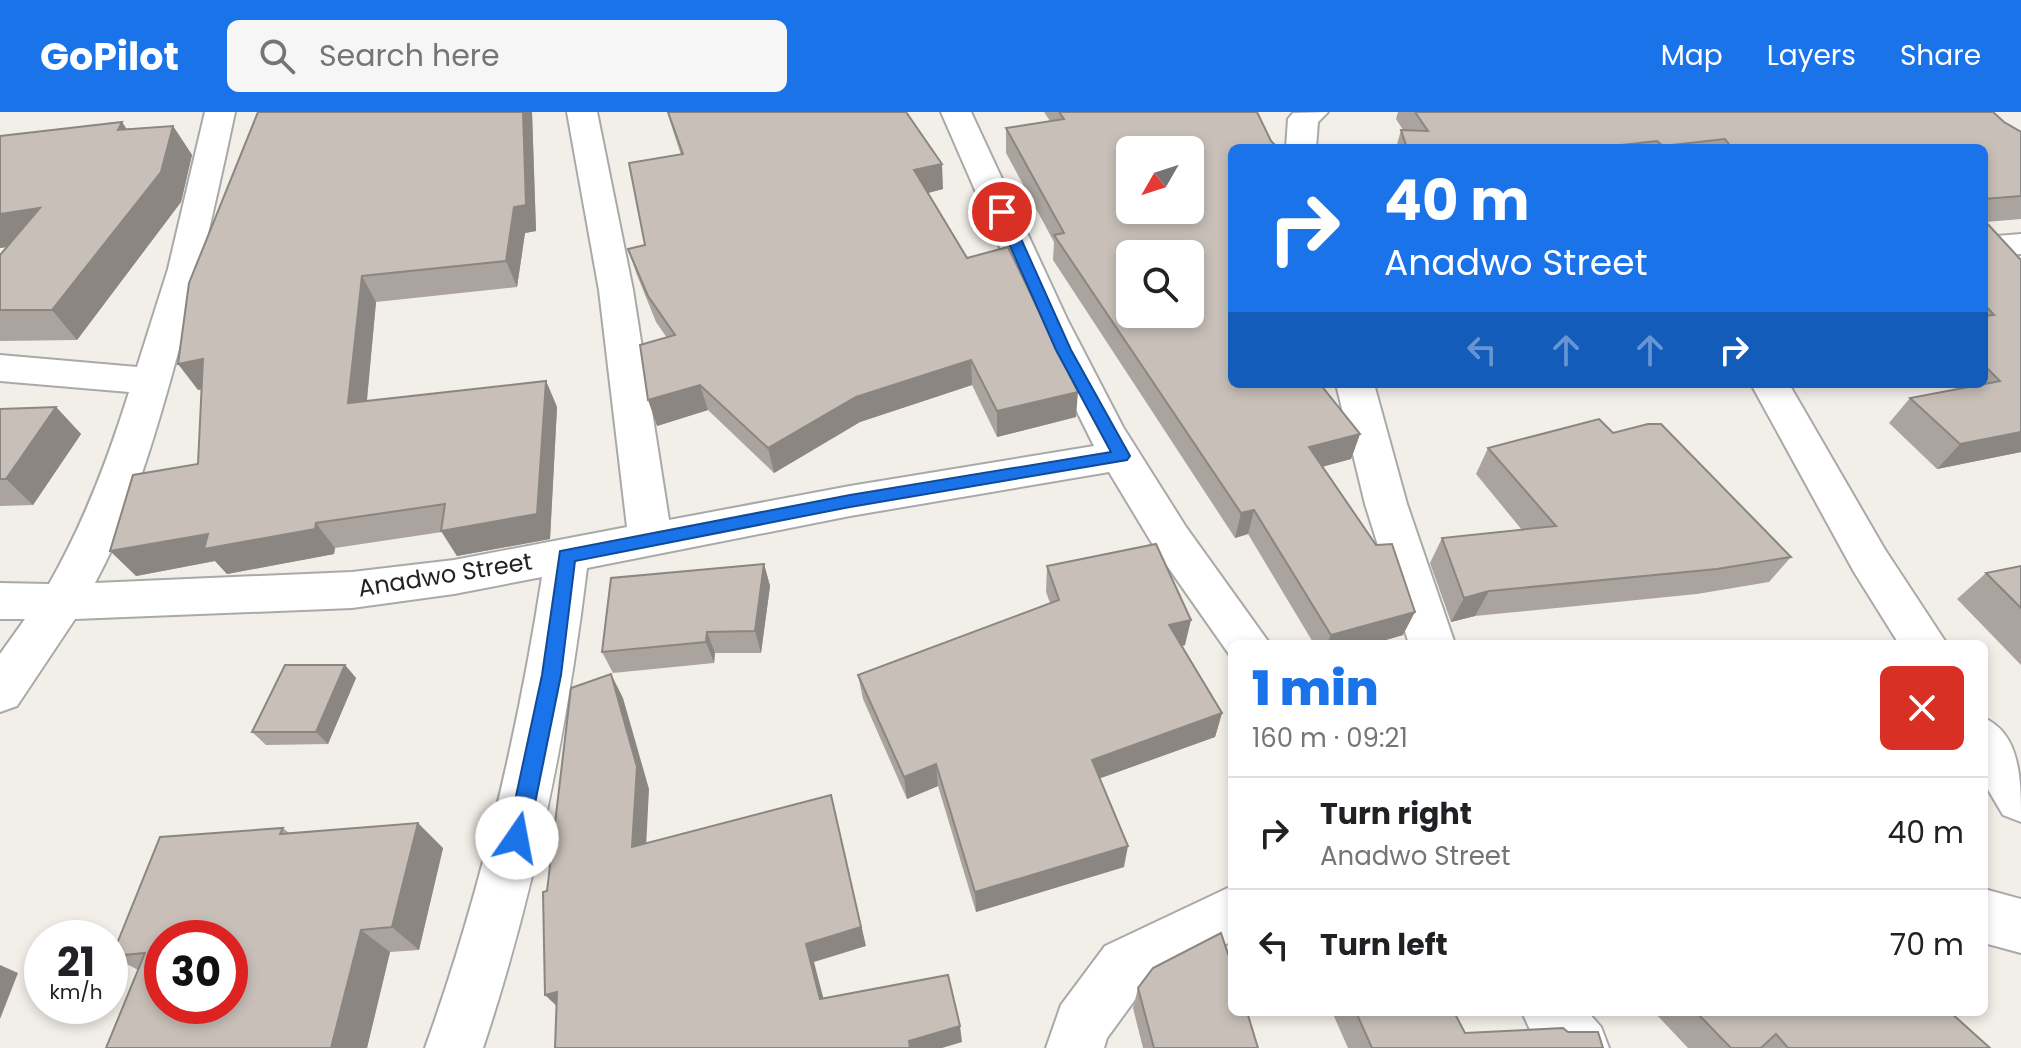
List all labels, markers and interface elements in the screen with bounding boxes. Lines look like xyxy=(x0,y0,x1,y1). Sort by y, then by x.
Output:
search box xyxy=(227,20,787,92)
text: GoPilot xyxy=(40,30,179,83)
icon: search xyxy=(255,34,299,78)
text: Search here xyxy=(319,34,500,77)
text: Map xyxy=(1661,36,1723,75)
text: Layers xyxy=(1767,36,1856,75)
text: Share xyxy=(1900,36,1981,75)
north arrow xyxy=(1116,136,1204,224)
map controls xyxy=(1116,136,1204,328)
text: 40 m xyxy=(1384,161,1530,240)
icon: right xyxy=(1252,176,1356,280)
pin xyxy=(968,178,1036,246)
icon: arrive xyxy=(980,190,1024,234)
text: Anadwo Street xyxy=(1384,237,1648,288)
button: search xyxy=(1116,240,1204,328)
icon: left xyxy=(1460,328,1504,372)
icon: ahead xyxy=(1544,328,1588,372)
icon: ahead xyxy=(1628,328,1672,372)
icon: right xyxy=(1712,328,1756,372)
street label: Anadwo Street xyxy=(356,544,534,605)
text: 1 min xyxy=(1252,655,1379,722)
button: close xyxy=(1880,666,1964,750)
text: 160 m · 09:21 xyxy=(1252,720,1408,756)
text: Turn right xyxy=(1320,792,1472,835)
position arrow xyxy=(475,796,559,880)
icon: right xyxy=(1252,811,1296,855)
text: 40 m xyxy=(1887,811,1964,854)
text: Anadwo Street xyxy=(1320,838,1510,874)
speed limit sign: 30 xyxy=(144,920,248,1024)
icon: left xyxy=(1252,923,1296,967)
text: Turn left xyxy=(1320,923,1448,966)
text: 70 m xyxy=(1890,923,1964,966)
text: 21 xyxy=(57,934,95,990)
text: km/h xyxy=(49,978,103,1006)

